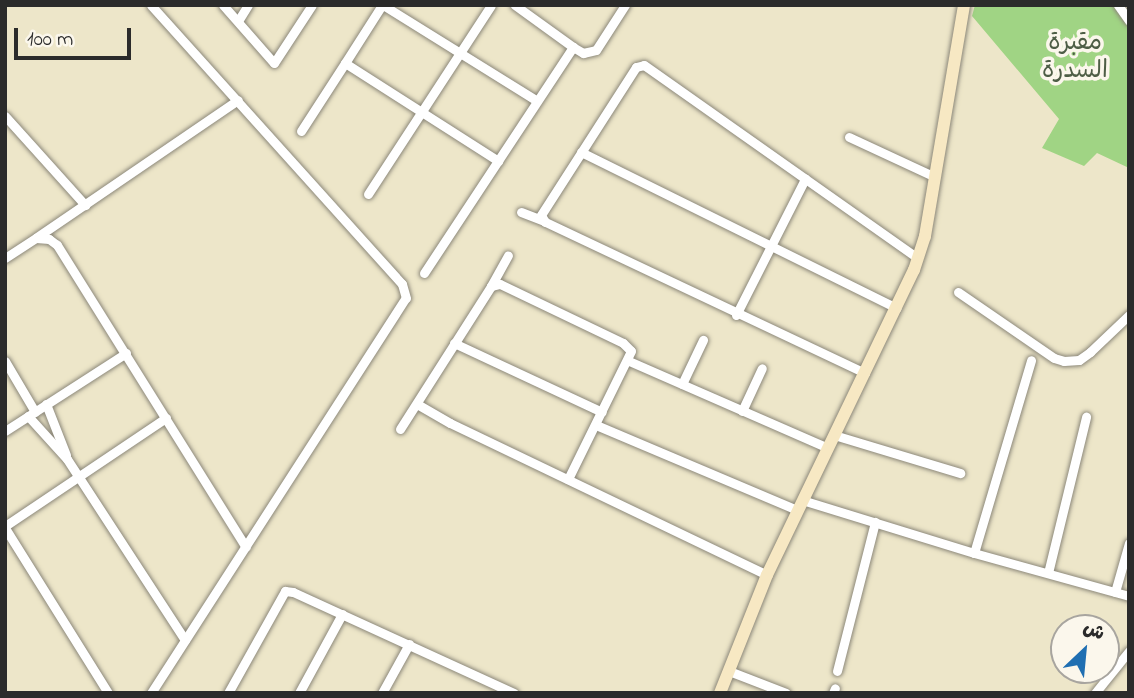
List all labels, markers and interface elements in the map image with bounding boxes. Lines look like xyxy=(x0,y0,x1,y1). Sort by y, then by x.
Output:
scale bar xyxy=(18,14,135,58)
text: 100 m xyxy=(27,25,73,55)
park label: مقبرة السدرة xyxy=(1042,30,1108,86)
north arrow xyxy=(1050,614,1120,684)
text: ش xyxy=(1078,615,1109,648)

